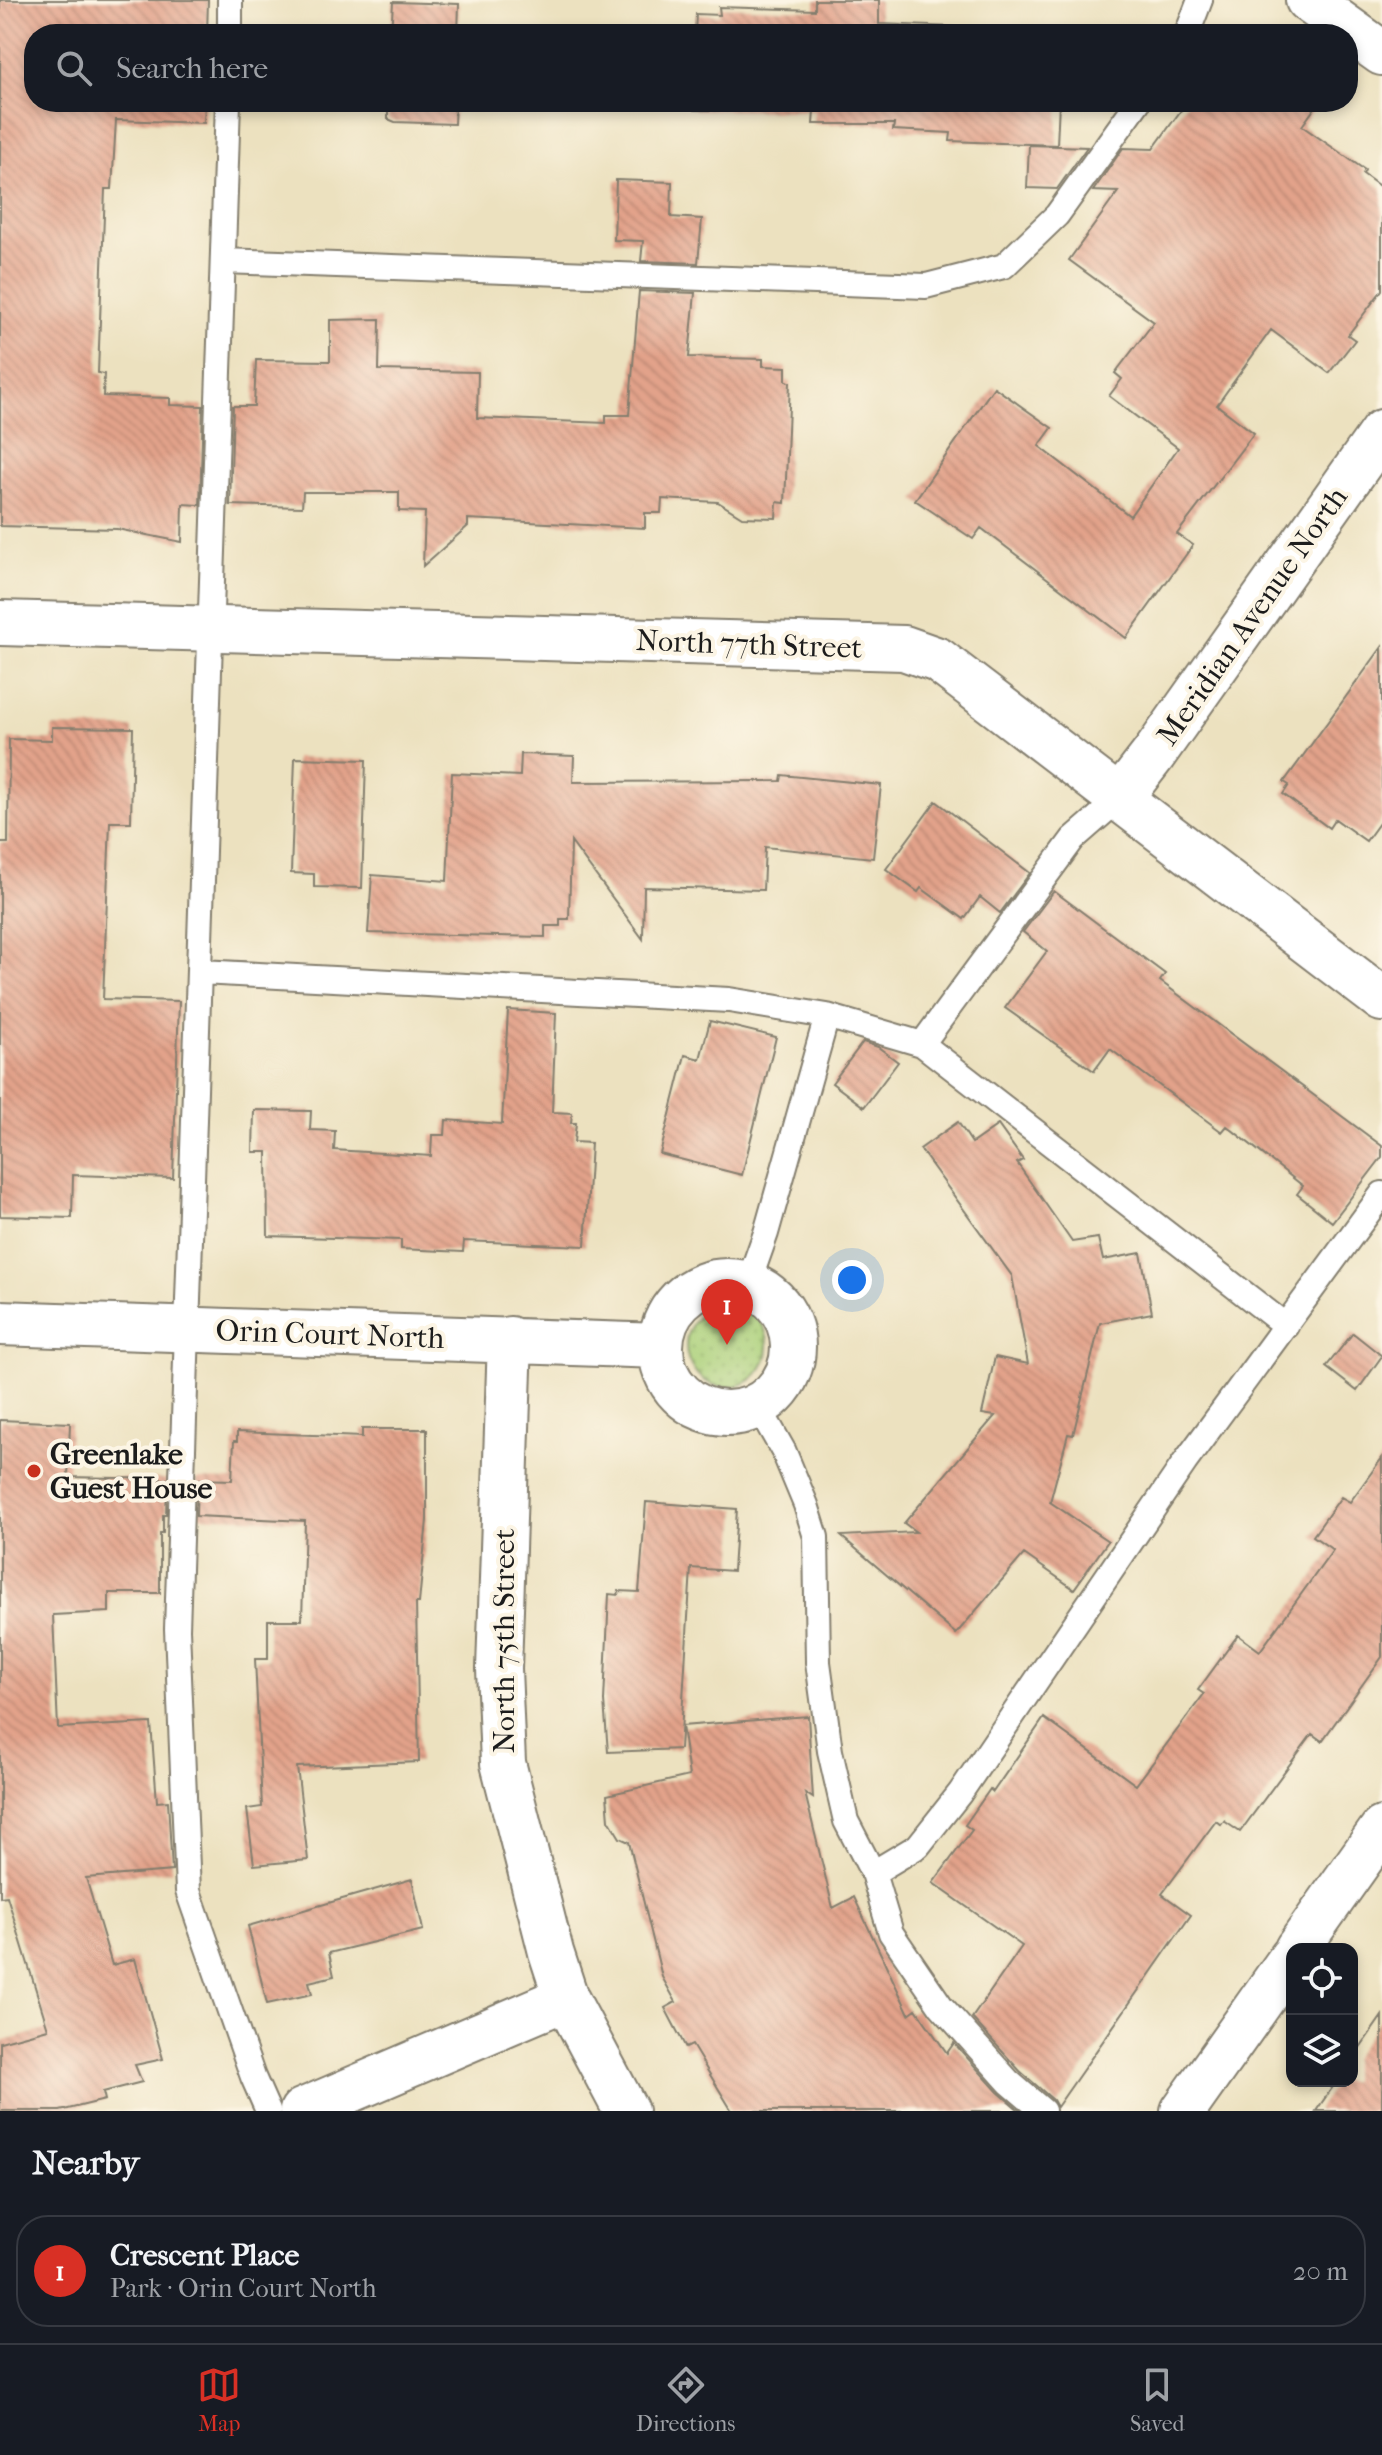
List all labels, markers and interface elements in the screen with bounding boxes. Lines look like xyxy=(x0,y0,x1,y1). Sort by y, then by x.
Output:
search box xyxy=(24,24,1358,112)
icon: search xyxy=(52,46,96,90)
text: Search here xyxy=(116,51,268,86)
street label: Meridian Avenue North xyxy=(1150,480,1355,752)
street label: North 77th Street xyxy=(635,623,863,666)
your location xyxy=(832,1260,872,1300)
pin: 1 xyxy=(701,1279,753,1345)
street label: Orin Court North xyxy=(215,1313,445,1356)
place label: Greenlake Guest House xyxy=(50,1437,212,1506)
marker: Greenlake Guest House xyxy=(25,1462,43,1480)
street label: North 75th Street xyxy=(487,1528,522,1753)
map controls xyxy=(1286,1943,1358,2087)
button: locate xyxy=(1286,1943,1358,2015)
button: layers xyxy=(1286,2015,1358,2087)
text: Nearby xyxy=(32,2143,139,2183)
text: Crescent Place xyxy=(110,2238,299,2273)
text: 1 xyxy=(55,2256,65,2287)
text: 20 m xyxy=(1293,2256,1348,2287)
text: Park · Orin Court North xyxy=(110,2273,377,2304)
tab: Map xyxy=(197,2363,241,2437)
tab: Directions xyxy=(636,2363,735,2437)
tab: Saved xyxy=(1130,2363,1185,2437)

